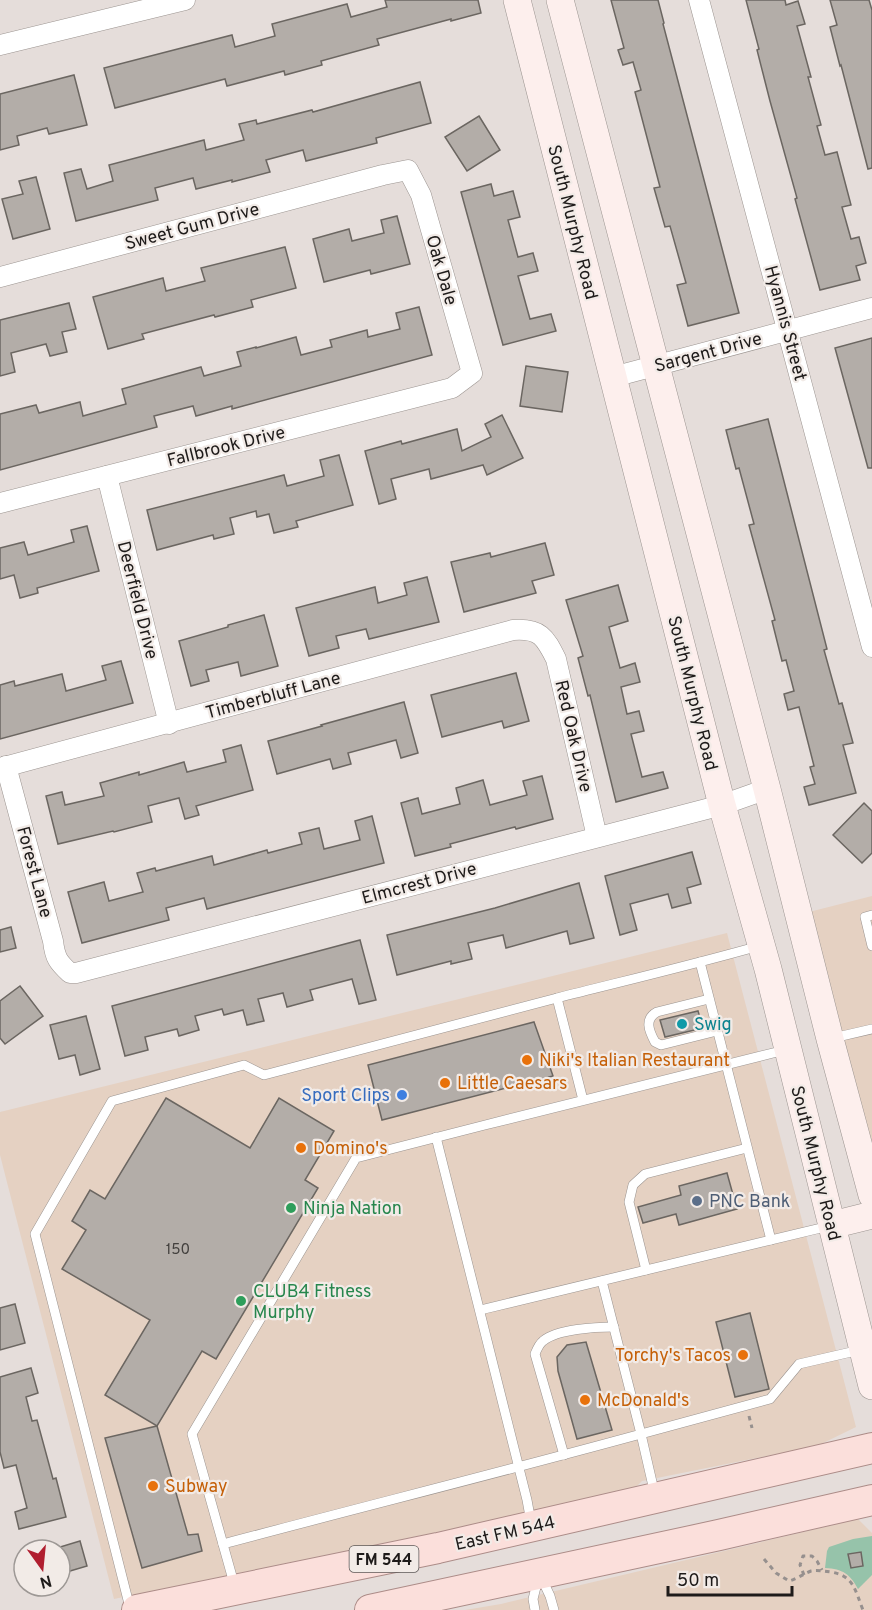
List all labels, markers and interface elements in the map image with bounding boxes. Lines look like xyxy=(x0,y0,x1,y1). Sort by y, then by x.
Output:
street label: South Murphy Road xyxy=(541,143,602,302)
street label: Sweet Gum Drive xyxy=(123,198,262,256)
street label: Oak Dale xyxy=(420,233,462,308)
street label: Hyannis Street xyxy=(758,263,811,384)
street label: Sargent Drive xyxy=(652,328,765,379)
street label: Fallbrook Drive xyxy=(165,422,288,473)
street label: Deerfield Drive xyxy=(111,539,162,662)
street label: South Murphy Road xyxy=(661,614,722,773)
street label: Timberbluff Lane xyxy=(203,667,343,726)
street label: Red Oak Drive xyxy=(548,678,597,795)
street label: Forest Lane xyxy=(10,824,57,921)
street label: Elmcrest Drive xyxy=(359,858,479,911)
place label: Swig xyxy=(694,1014,732,1037)
marker: Swig xyxy=(675,1017,689,1031)
place label: Niki's Italian Restaurant xyxy=(539,1050,730,1073)
marker: Niki's Italian Restaurant xyxy=(520,1053,534,1067)
place label: Little Caesars xyxy=(457,1073,567,1096)
marker: Little Caesars xyxy=(438,1076,452,1090)
street label: South Murphy Road xyxy=(784,1084,845,1243)
place label: Sport Clips xyxy=(301,1085,390,1108)
marker: Sport Clips xyxy=(395,1088,409,1102)
place label: Domino's xyxy=(313,1138,388,1161)
marker: Domino's xyxy=(294,1141,308,1155)
place label: PNC Bank xyxy=(709,1191,790,1214)
marker: PNC Bank xyxy=(690,1194,704,1208)
place label: Ninja Nation xyxy=(303,1198,402,1221)
marker: Ninja Nation xyxy=(284,1201,298,1215)
house number: 150 xyxy=(166,1241,190,1260)
place label: CLUB4 Fitness Murphy xyxy=(253,1281,372,1325)
marker: CLUB4 Fitness Murphy xyxy=(234,1294,248,1308)
place label: Torchy's Tacos xyxy=(615,1345,731,1368)
marker: Torchy's Tacos xyxy=(736,1348,750,1362)
place label: McDonald's xyxy=(597,1390,689,1413)
marker: McDonald's xyxy=(578,1393,592,1407)
place label: Subway xyxy=(165,1476,228,1499)
marker: Subway xyxy=(146,1479,160,1493)
street label: East FM 544 xyxy=(453,1512,558,1557)
north arrow xyxy=(12,1538,72,1598)
road number: FM 544 xyxy=(350,1546,418,1572)
scale bar xyxy=(668,1559,792,1597)
text: N xyxy=(37,1569,54,1592)
text: 50 m xyxy=(677,1570,719,1593)

